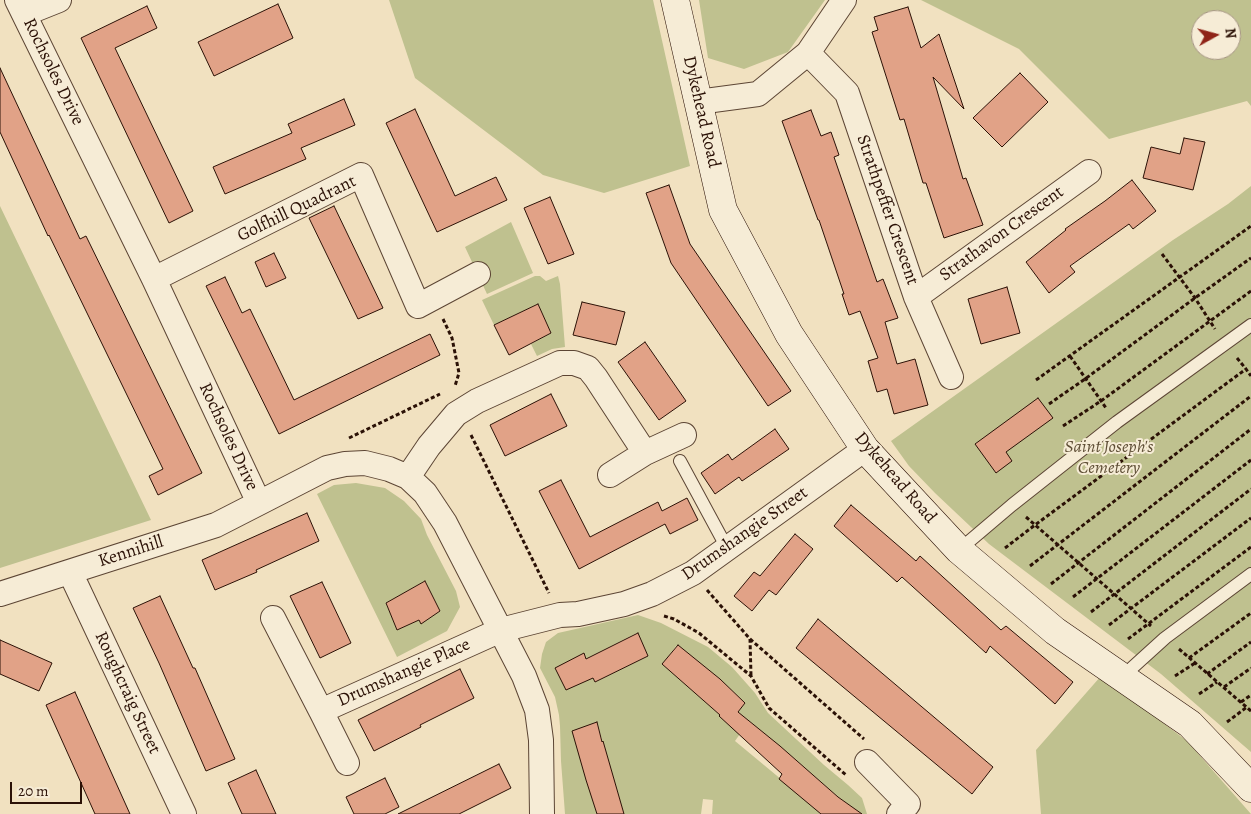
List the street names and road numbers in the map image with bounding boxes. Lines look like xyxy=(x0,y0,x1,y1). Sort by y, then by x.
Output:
street label: Rochsoles Drive xyxy=(18,15,88,129)
street label: Dykehead Road xyxy=(678,54,724,170)
street label: Strathpeffer Crescent xyxy=(851,132,923,288)
street label: Golfhill Quadrant xyxy=(234,171,360,247)
street label: Strathavon Crescent xyxy=(936,182,1068,286)
street label: Rochsoles Drive xyxy=(194,380,262,494)
street label: Dykehead Road xyxy=(849,428,941,528)
street label: Drumshangie Street xyxy=(678,482,812,586)
street label: Kennihill xyxy=(96,531,166,573)
street label: Roughcraig Street xyxy=(89,628,165,758)
street label: Drumshangie Place xyxy=(334,634,474,712)

